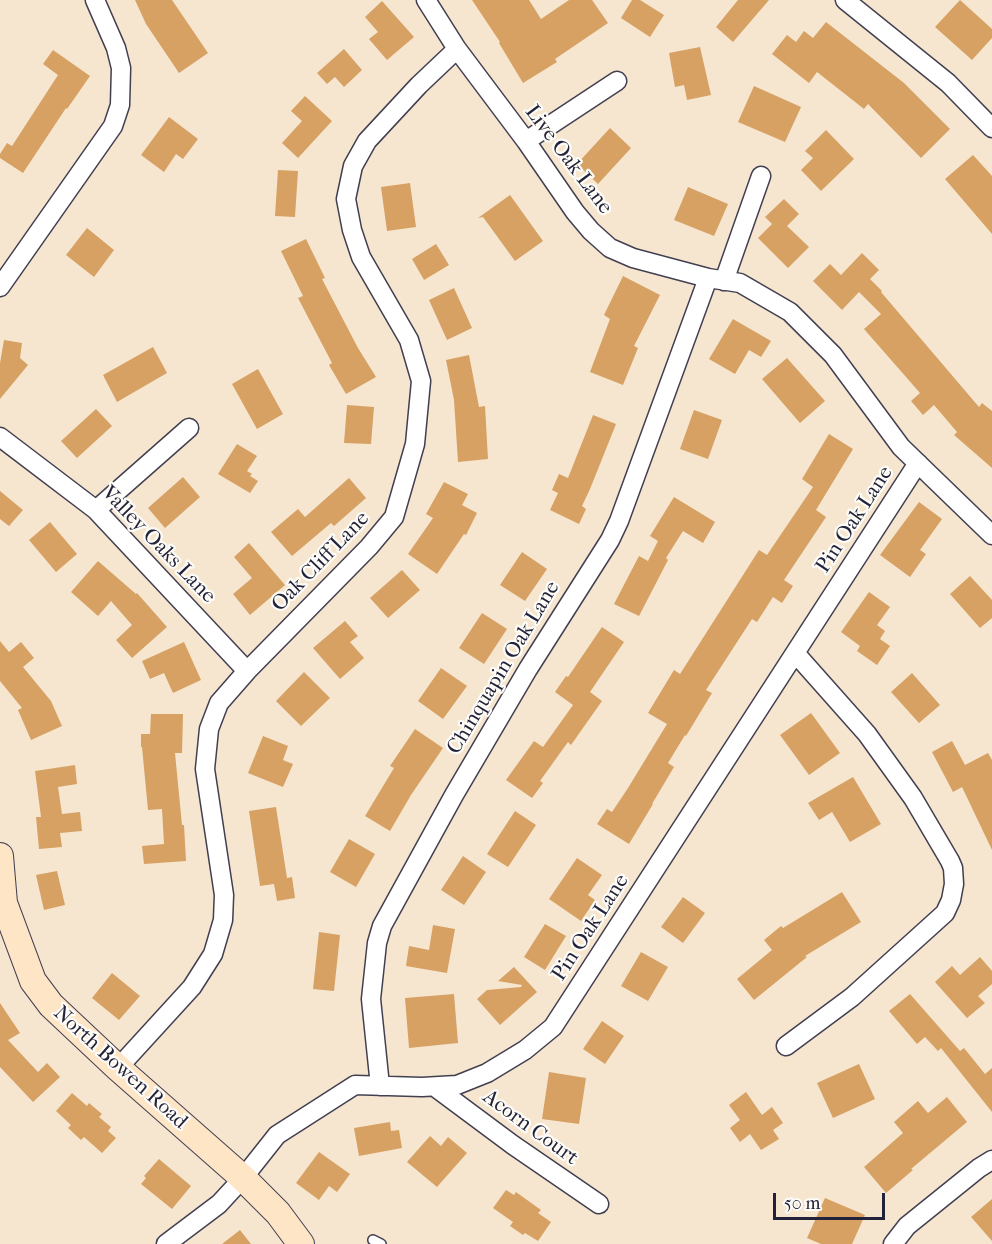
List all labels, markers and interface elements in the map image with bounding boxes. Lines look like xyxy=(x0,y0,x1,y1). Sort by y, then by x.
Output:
street label: Live Oak Lane xyxy=(519,100,617,220)
street label: Pin Oak Lane xyxy=(811,462,899,578)
street label: Valley Oaks Lane xyxy=(96,481,220,609)
street label: Oak Cliff Lane xyxy=(267,507,375,617)
street label: Chinquapin Oak Lane xyxy=(442,577,566,759)
street label: Pin Oak Lane xyxy=(547,870,635,986)
street label: North Bowen Road xyxy=(48,1001,192,1135)
street label: Acorn Court xyxy=(477,1085,583,1171)
scale bar xyxy=(776,1181,888,1219)
text: 50 m xyxy=(784,1193,820,1214)

